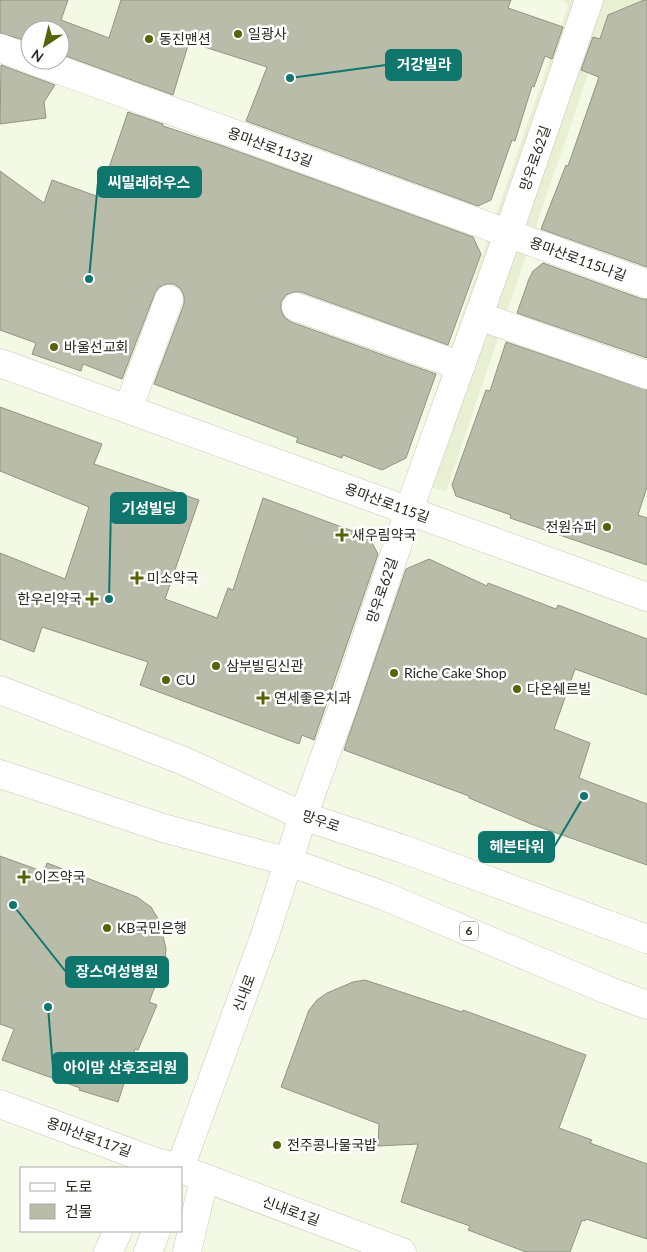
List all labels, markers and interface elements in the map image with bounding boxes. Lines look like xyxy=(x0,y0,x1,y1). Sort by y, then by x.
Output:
north arrow xyxy=(20,20,70,70)
place label: 일광사 xyxy=(248,25,287,42)
marker: 일광사 xyxy=(232,28,244,40)
place label: 동진맨션 xyxy=(159,30,211,47)
marker: 동진맨션 xyxy=(143,33,155,45)
text: N xyxy=(28,46,47,66)
callout: 거강빌라 xyxy=(386,50,461,80)
text: 거강빌라 xyxy=(396,55,452,73)
street label: 용마산로113길 xyxy=(226,123,315,170)
street label: 망우로62길 xyxy=(515,123,554,193)
callout: 씨밀레하우스 xyxy=(98,167,201,197)
text: 씨밀레하우스 xyxy=(108,173,191,191)
street label: 용마산로115나길 xyxy=(528,233,629,284)
place label: 바울선교회 xyxy=(64,338,128,355)
marker: 바울선교회 xyxy=(48,341,60,353)
street label: 용마산로115길 xyxy=(343,479,432,526)
callout: 기성빌딩 xyxy=(111,493,186,523)
text: 기성빌딩 xyxy=(121,499,177,517)
place label: 전원슈퍼 xyxy=(545,518,597,535)
marker: 전원슈퍼 xyxy=(601,521,613,533)
place label: 새우림약국 xyxy=(352,526,417,543)
marker: 새우림약국 xyxy=(336,529,348,541)
street label: 망우로62길 xyxy=(362,555,401,625)
place label: 미소약국 xyxy=(147,569,199,586)
marker: 미소약국 xyxy=(131,572,143,584)
place label: 한우리약국 xyxy=(18,590,82,607)
marker: 한우리약국 xyxy=(86,593,98,605)
place label: 삼부빌딩신관 xyxy=(226,657,303,674)
marker: 삼부빌딩신관 xyxy=(210,660,222,672)
place label: Riche Cake Shop xyxy=(404,664,507,681)
marker: Riche Cake Shop xyxy=(388,667,400,679)
place label: CU xyxy=(176,671,196,688)
marker: CU xyxy=(160,674,172,686)
place label: 다온쉐르빌 xyxy=(527,680,591,697)
marker: 다온쉐르빌 xyxy=(511,683,523,695)
place label: 연세좋은치과 xyxy=(274,689,351,706)
marker: 연세좋은치과 xyxy=(256,691,270,705)
street label: 망우로 xyxy=(300,806,342,835)
callout: 헤븐타워 xyxy=(479,832,554,862)
text: 헤븐타워 xyxy=(489,837,545,855)
place label: 이즈약국 xyxy=(34,868,86,885)
marker: 이즈약국 xyxy=(18,871,30,883)
place label: KB국민은행 xyxy=(117,919,187,936)
road number: 6 xyxy=(460,921,478,940)
marker: KB국민은행 xyxy=(101,922,113,934)
callout: 장스여성병원 xyxy=(66,957,168,987)
text: 장스여성병원 xyxy=(76,962,158,980)
street label: 신내로 xyxy=(229,972,258,1014)
callout: 아이맘 산후조리원 xyxy=(53,1053,187,1083)
text: 아이맘 산후조리원 xyxy=(63,1058,177,1076)
street label: 용마산로117길 xyxy=(45,1113,134,1160)
place label: 전주콩나물국밥 xyxy=(287,1136,377,1153)
marker: 전주콩나물국밥 xyxy=(271,1139,283,1151)
legend xyxy=(20,1167,182,1232)
text: 도로 xyxy=(65,1177,93,1195)
street label: 신내로1길 xyxy=(260,1192,322,1229)
text: 건물 xyxy=(65,1202,93,1220)

